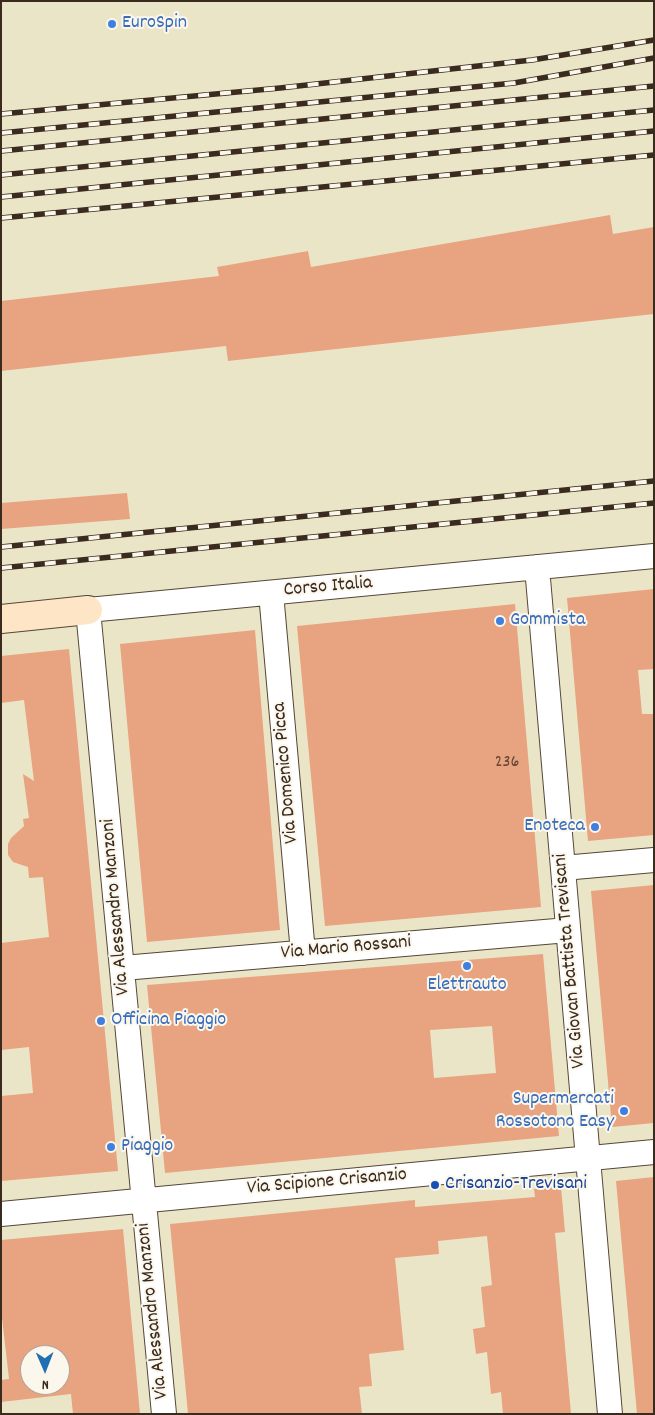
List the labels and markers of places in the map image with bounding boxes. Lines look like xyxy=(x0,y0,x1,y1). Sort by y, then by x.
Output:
place label: EuroSpin xyxy=(122,12,187,36)
marker: EuroSpin xyxy=(106,18,118,30)
place label: Gommista xyxy=(510,609,585,633)
marker: Gommista xyxy=(494,615,506,627)
place label: Enoteca xyxy=(524,815,585,839)
marker: Enoteca xyxy=(589,821,601,833)
marker: Elettrauto xyxy=(461,960,473,972)
place label: Elettrauto xyxy=(427,974,507,998)
place label: Officina Piaggio xyxy=(111,1009,226,1033)
marker: Officina Piaggio xyxy=(95,1015,107,1027)
place label: Supermercati Rossotono Easy xyxy=(496,1088,614,1135)
marker: Supermercati Rossotono Easy xyxy=(618,1105,630,1117)
place label: Piaggio xyxy=(121,1135,173,1159)
marker: Piaggio xyxy=(105,1141,117,1153)
place label: Crisanzio-Trevisani xyxy=(445,1173,587,1197)
marker: Crisanzio-Trevisani xyxy=(429,1179,441,1191)

